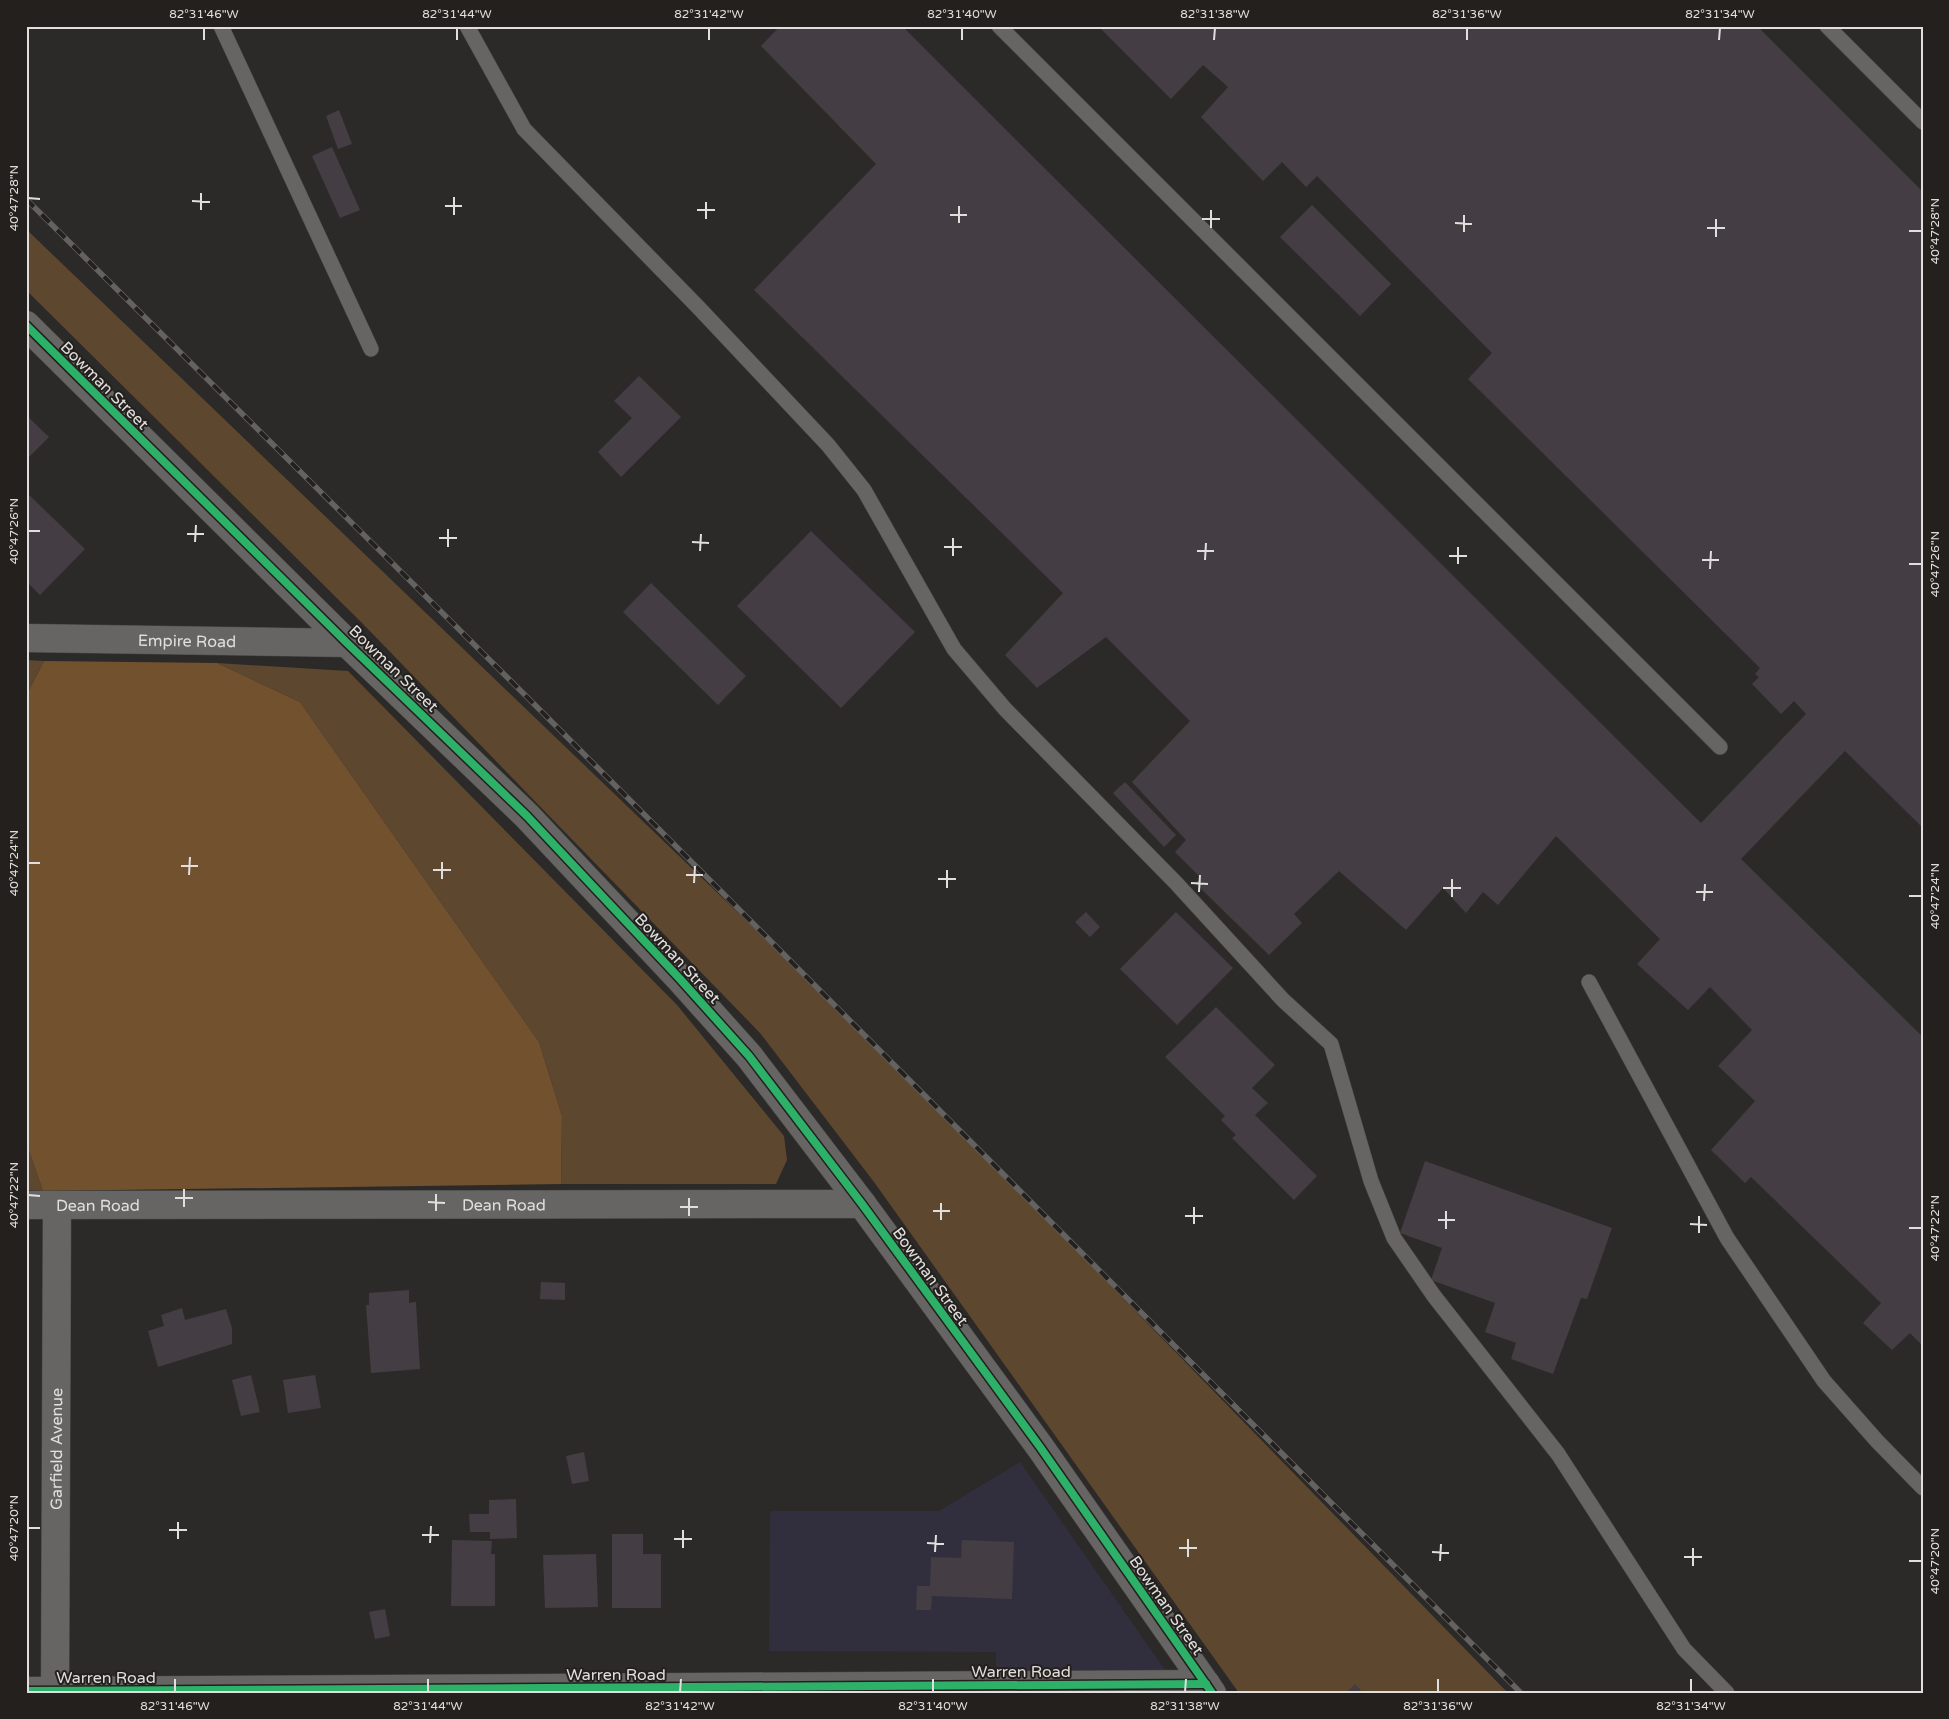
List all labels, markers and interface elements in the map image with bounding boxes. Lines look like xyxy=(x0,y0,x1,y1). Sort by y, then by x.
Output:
text: 82°31'46"W xyxy=(169,7,239,21)
text: 82°31'44"W xyxy=(422,7,492,21)
text: 82°31'42"W xyxy=(674,7,744,21)
text: 82°31'40"W xyxy=(927,7,997,21)
text: 82°31'38"W xyxy=(1180,7,1250,21)
text: 82°31'36"W xyxy=(1432,7,1502,21)
text: 82°31'34"W xyxy=(1685,7,1755,21)
text: 40°47'28"N xyxy=(7,165,21,231)
text: 40°47'28"N xyxy=(1928,198,1942,264)
street label: Bowman Street xyxy=(56,337,153,434)
text: 40°47'26"N xyxy=(7,498,21,564)
text: 40°47'26"N xyxy=(1928,531,1942,597)
street label: Bowman Street xyxy=(344,621,442,716)
street label: Empire Road xyxy=(138,631,236,652)
text: 40°47'24"N xyxy=(7,830,21,896)
text: 40°47'24"N xyxy=(1928,863,1942,929)
street label: Bowman Street xyxy=(630,909,724,1008)
text: 40°47'22"N xyxy=(7,1162,21,1228)
street label: Dean Road xyxy=(462,1195,546,1215)
text: 40°47'22"N xyxy=(1928,1195,1942,1261)
street label: Dean Road xyxy=(56,1196,140,1216)
street label: Bowman Street xyxy=(888,1224,973,1330)
street label: Garfield Avenue xyxy=(47,1388,67,1510)
text: 40°47'20"N xyxy=(7,1495,21,1561)
text: 40°47'20"N xyxy=(1928,1528,1942,1594)
street label: Bowman Street xyxy=(1125,1552,1208,1659)
street label: Warren Road xyxy=(971,1662,1071,1682)
street label: Warren Road xyxy=(566,1665,666,1685)
street label: Warren Road xyxy=(56,1668,156,1688)
text: 82°31'46"W xyxy=(140,1699,210,1713)
text: 82°31'44"W xyxy=(393,1699,463,1713)
text: 82°31'42"W xyxy=(645,1699,715,1713)
text: 82°31'40"W xyxy=(898,1699,968,1713)
text: 82°31'38"W xyxy=(1150,1699,1220,1713)
text: 82°31'36"W xyxy=(1403,1699,1473,1713)
text: 82°31'34"W xyxy=(1656,1699,1726,1713)

